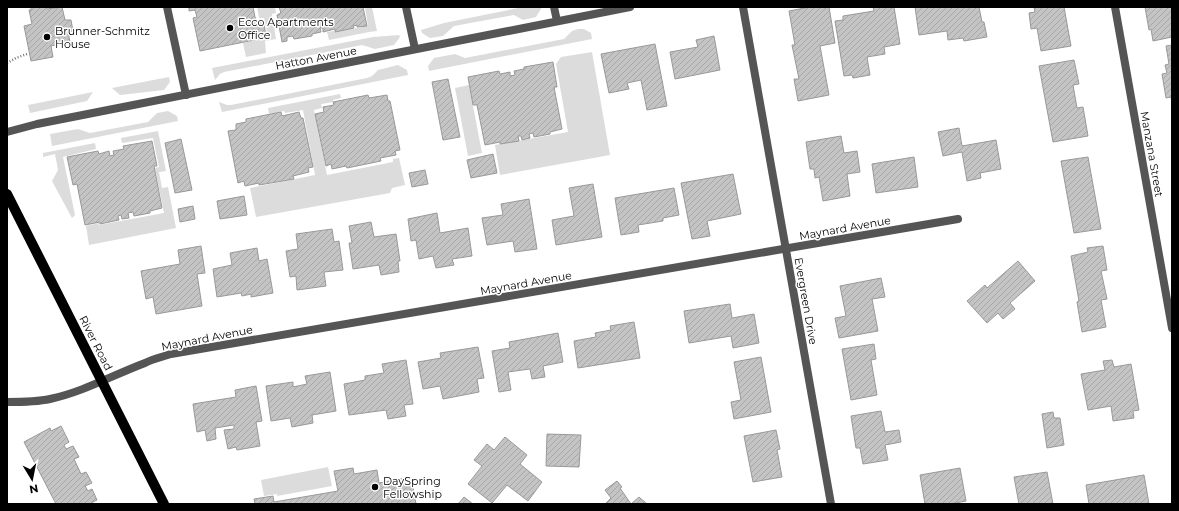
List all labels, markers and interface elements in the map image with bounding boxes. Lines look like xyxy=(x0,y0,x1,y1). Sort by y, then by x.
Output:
place label: Ecco Apartments Office xyxy=(238,15,334,42)
marker: Ecco Apartments Office xyxy=(225,23,235,33)
place label: Brunner-Schmitz House xyxy=(55,24,150,51)
marker: Brunner-Schmitz House xyxy=(42,32,52,42)
street label: Hatton Avenue xyxy=(274,43,358,73)
street label: Manzana Street xyxy=(1138,110,1167,198)
street label: Maynard Avenue xyxy=(798,213,892,243)
street label: Evergreen Drive xyxy=(791,256,821,346)
street label: Maynard Avenue xyxy=(479,268,573,298)
street label: River Road xyxy=(76,313,116,373)
street label: Maynard Avenue xyxy=(160,322,254,354)
north arrow xyxy=(12,459,52,499)
place label: DaySpring Fellowship xyxy=(383,474,442,501)
text: N xyxy=(28,481,39,497)
marker: DaySpring Fellowship xyxy=(370,482,380,492)

